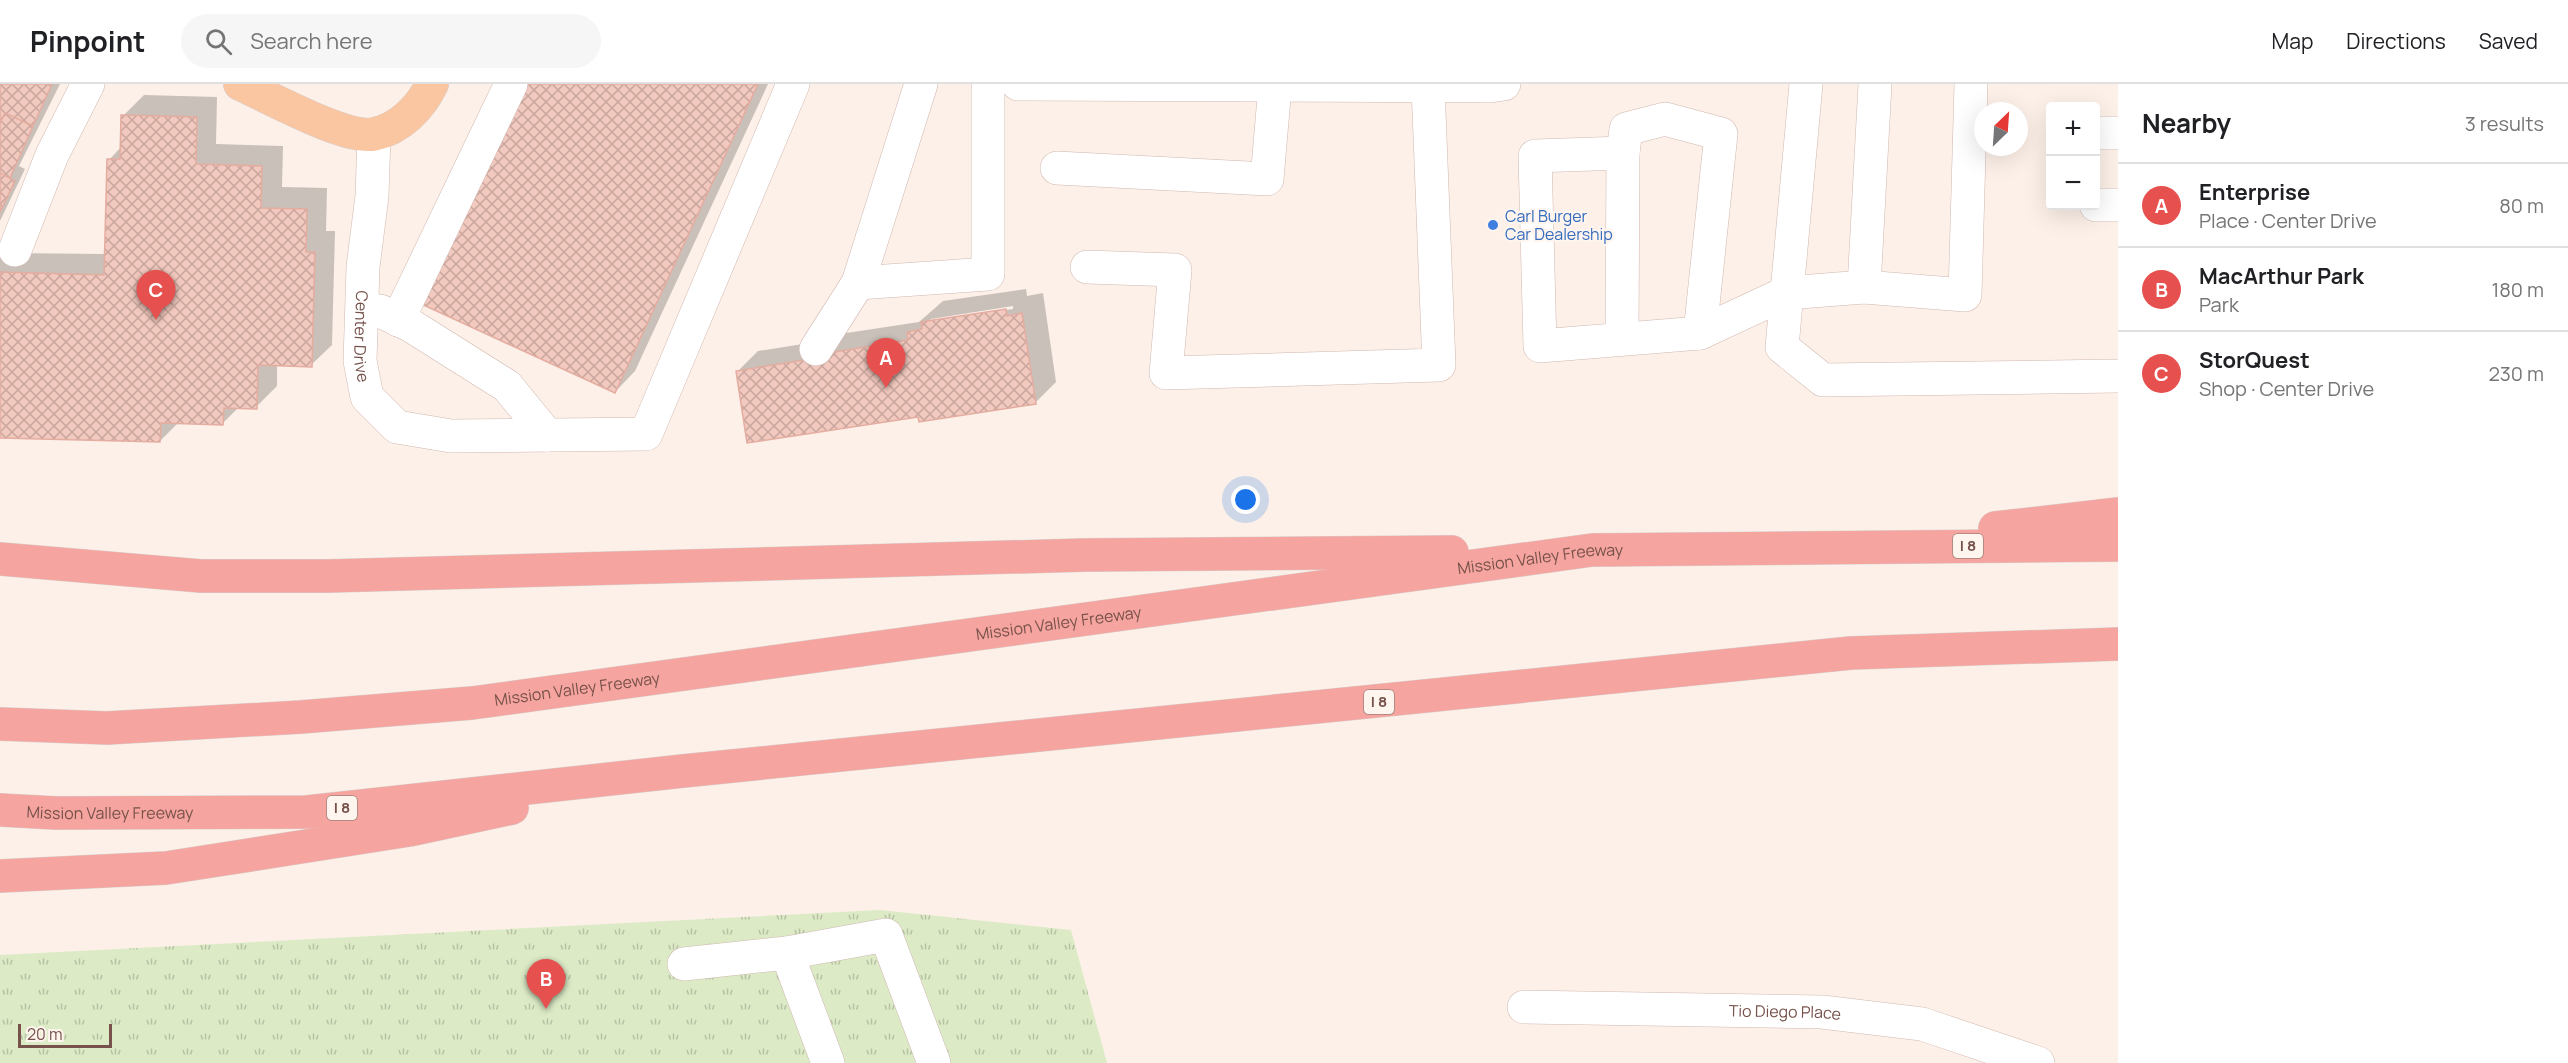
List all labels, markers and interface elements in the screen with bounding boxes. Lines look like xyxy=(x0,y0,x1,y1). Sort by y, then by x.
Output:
search box xyxy=(181,14,601,68)
text: Pinpoint xyxy=(30,22,145,60)
icon: search xyxy=(202,25,235,58)
text: Search here xyxy=(250,26,373,56)
text: Map xyxy=(2272,27,2313,55)
text: Directions xyxy=(2346,27,2446,55)
text: Saved xyxy=(2479,27,2538,55)
north arrow xyxy=(1974,102,2028,156)
map controls xyxy=(2046,102,2100,210)
button: + xyxy=(2046,102,2100,156)
text: Nearby xyxy=(2142,105,2231,141)
text: 3 results xyxy=(2465,110,2544,137)
button: − xyxy=(2046,156,2100,210)
text: Enterprise xyxy=(2199,177,2310,207)
text: A xyxy=(2155,192,2168,219)
text: 80 m xyxy=(2499,192,2544,219)
place label: Carl Burger Car Dealership xyxy=(1505,205,1613,245)
text: Place · Center Drive xyxy=(2199,207,2377,234)
marker: Carl Burger Car Dealership xyxy=(1486,218,1500,232)
text: MacArthur Park xyxy=(2199,261,2364,291)
pin: C xyxy=(136,270,176,320)
text: B xyxy=(2155,276,2168,303)
text: 180 m xyxy=(2491,276,2544,303)
street label: Center Drive xyxy=(349,290,375,384)
text: Park xyxy=(2199,291,2239,318)
pin: A xyxy=(866,338,906,388)
text: StorQuest xyxy=(2199,345,2310,375)
text: C xyxy=(2154,360,2169,387)
text: 230 m xyxy=(2488,360,2544,387)
text: Shop · Center Drive xyxy=(2199,375,2374,402)
your location xyxy=(1231,485,1260,514)
road number: I 8 xyxy=(1953,534,1983,558)
street label: Mission Valley Freeway xyxy=(1456,539,1624,579)
street label: Mission Valley Freeway xyxy=(974,601,1143,645)
street label: Mission Valley Freeway xyxy=(493,666,662,711)
road number: I 8 xyxy=(1364,690,1394,714)
road number: I 8 xyxy=(327,796,357,820)
street label: Mission Valley Freeway xyxy=(26,800,194,824)
pin: B xyxy=(526,960,566,1009)
street label: Tio Diego Place xyxy=(1729,999,1842,1025)
scale bar xyxy=(18,1021,112,1048)
text: 20 m xyxy=(27,1023,63,1045)

